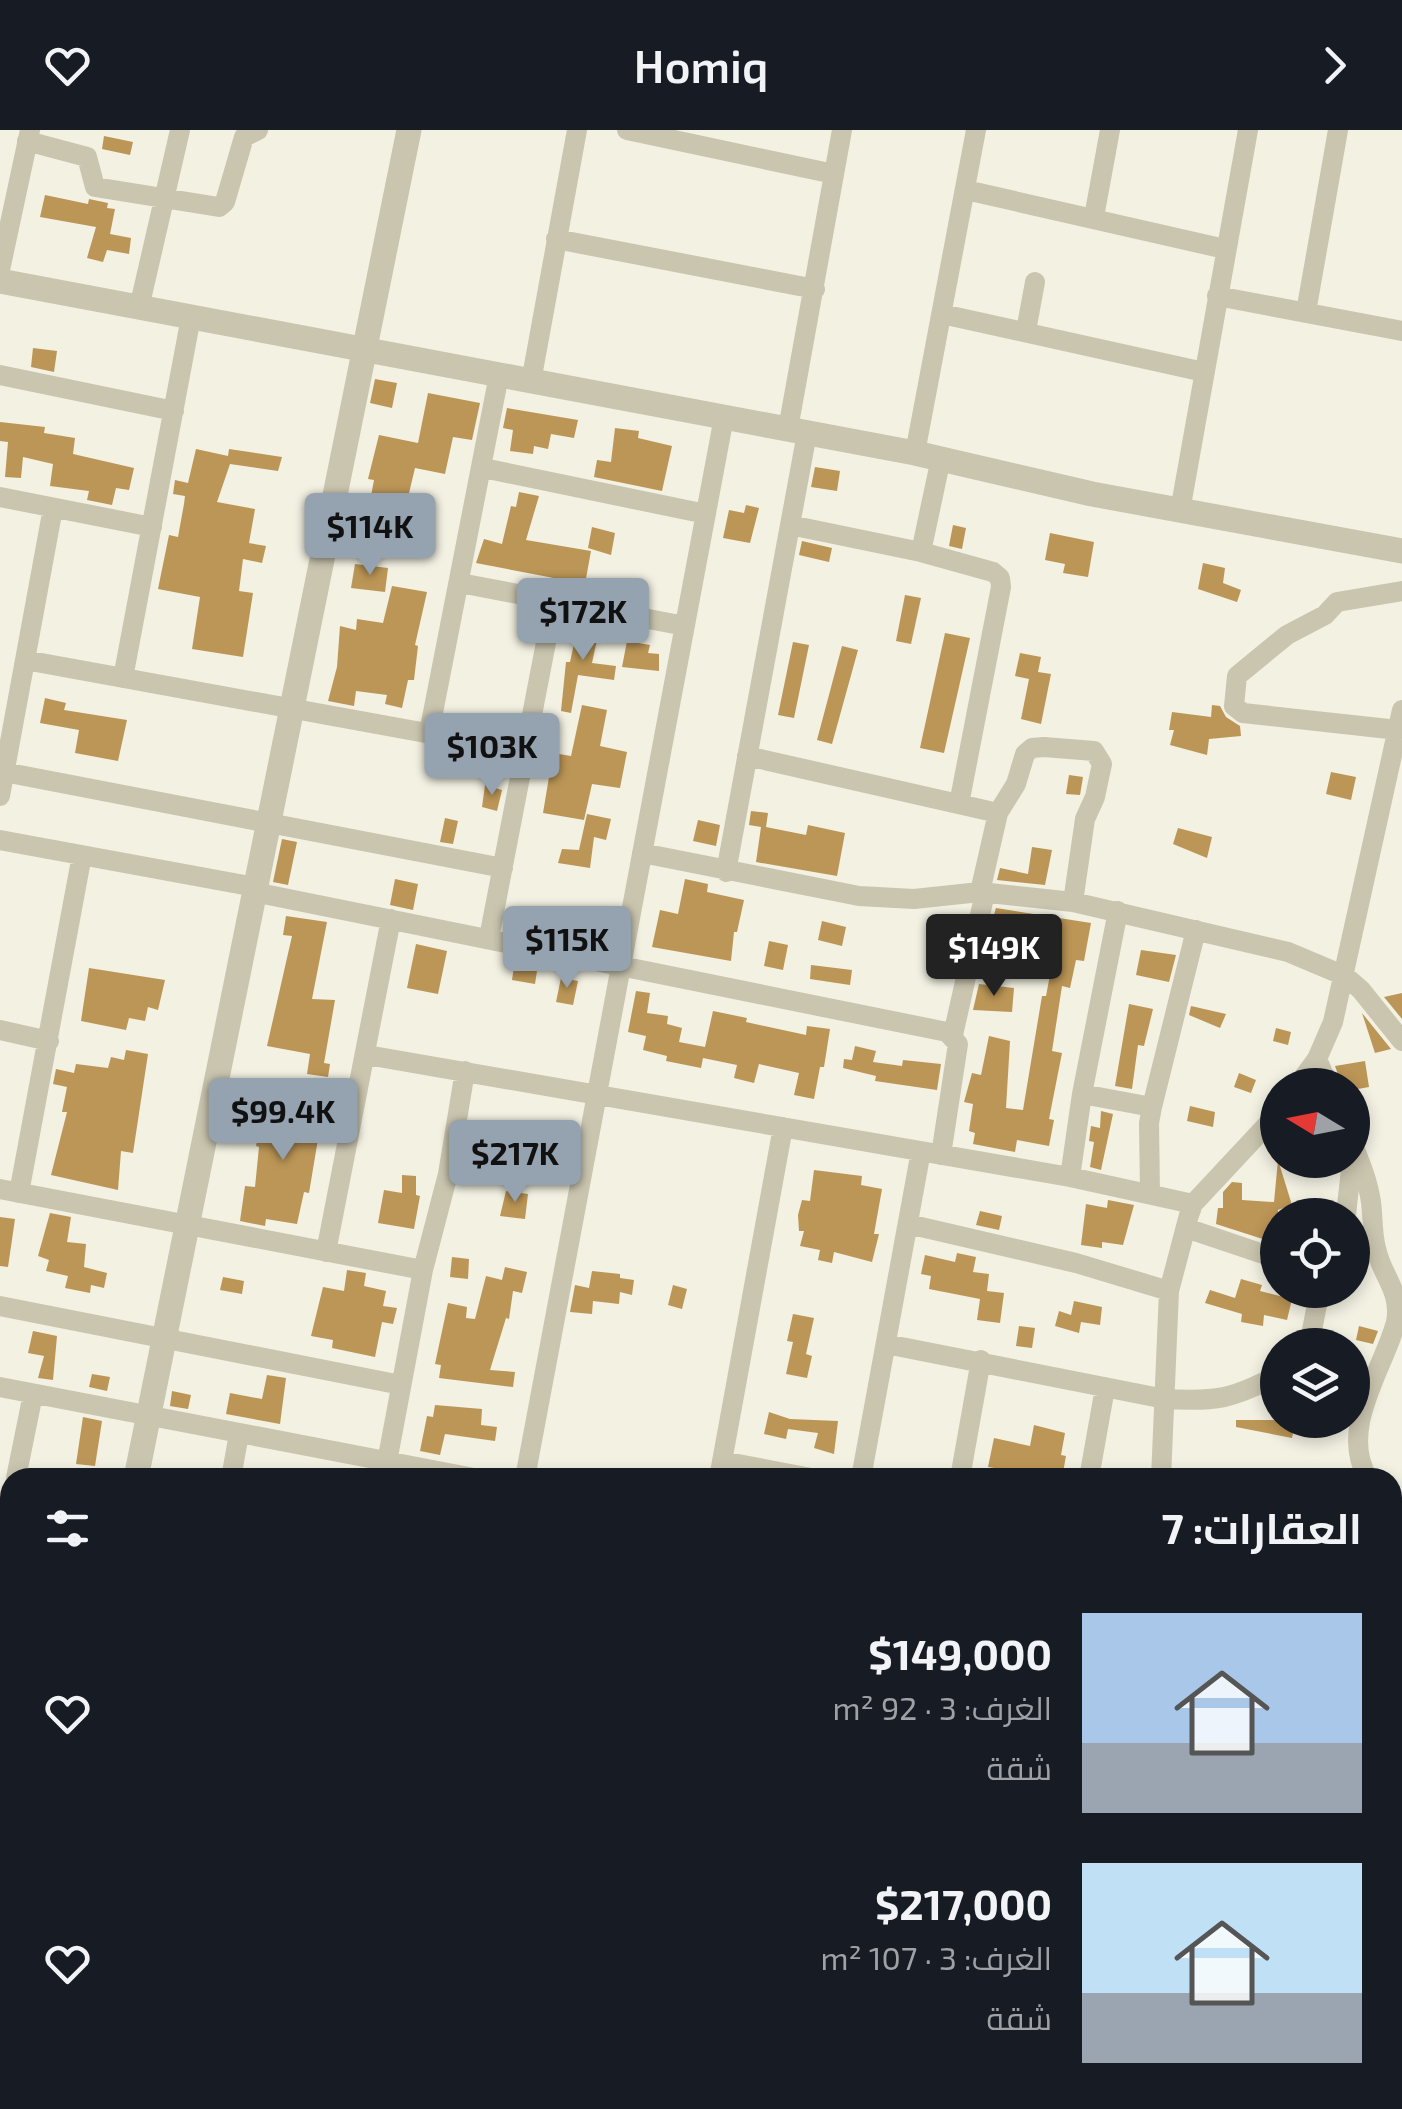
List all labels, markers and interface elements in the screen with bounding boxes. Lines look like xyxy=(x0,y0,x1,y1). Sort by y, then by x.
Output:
icon: heart xyxy=(40,38,95,93)
text: Homiq xyxy=(634,38,768,92)
icon: forward xyxy=(1307,38,1362,93)
pin: $114K xyxy=(300,493,440,578)
text: $114K xyxy=(327,506,413,544)
pin: $172K xyxy=(513,578,653,663)
text: $172K xyxy=(539,591,627,629)
pin: $103K xyxy=(422,713,562,798)
text: $103K xyxy=(446,726,538,764)
pin: $115K xyxy=(497,906,637,991)
pin: $149K xyxy=(924,914,1064,999)
text: $115K xyxy=(525,919,609,957)
text: $149K xyxy=(948,927,1040,965)
north arrow xyxy=(1260,1068,1370,1178)
map controls xyxy=(1260,1068,1370,1438)
pin: $99.4K xyxy=(202,1078,364,1163)
text: $99.4K xyxy=(231,1091,335,1129)
pin: $217K xyxy=(445,1120,585,1205)
text: $217K xyxy=(471,1133,559,1171)
button: locate xyxy=(1260,1198,1370,1308)
button: layers xyxy=(1260,1328,1370,1438)
icon: filters xyxy=(40,1501,95,1556)
text: العقارات: 7 xyxy=(1161,1502,1362,1552)
text: $149,000 xyxy=(868,1628,1052,1678)
icon: home xyxy=(1162,1653,1282,1773)
icon: heart xyxy=(40,1686,95,1741)
text: الغرف: 3 · 92 m² xyxy=(833,1688,1052,1726)
text: شقة xyxy=(987,1748,1052,1786)
text: $217,000 xyxy=(875,1878,1052,1928)
icon: home xyxy=(1162,1903,1282,2023)
icon: heart xyxy=(40,1936,95,1991)
text: الغرف: 3 · 107 m² xyxy=(820,1938,1052,1976)
text: شقة xyxy=(987,1998,1052,2036)

